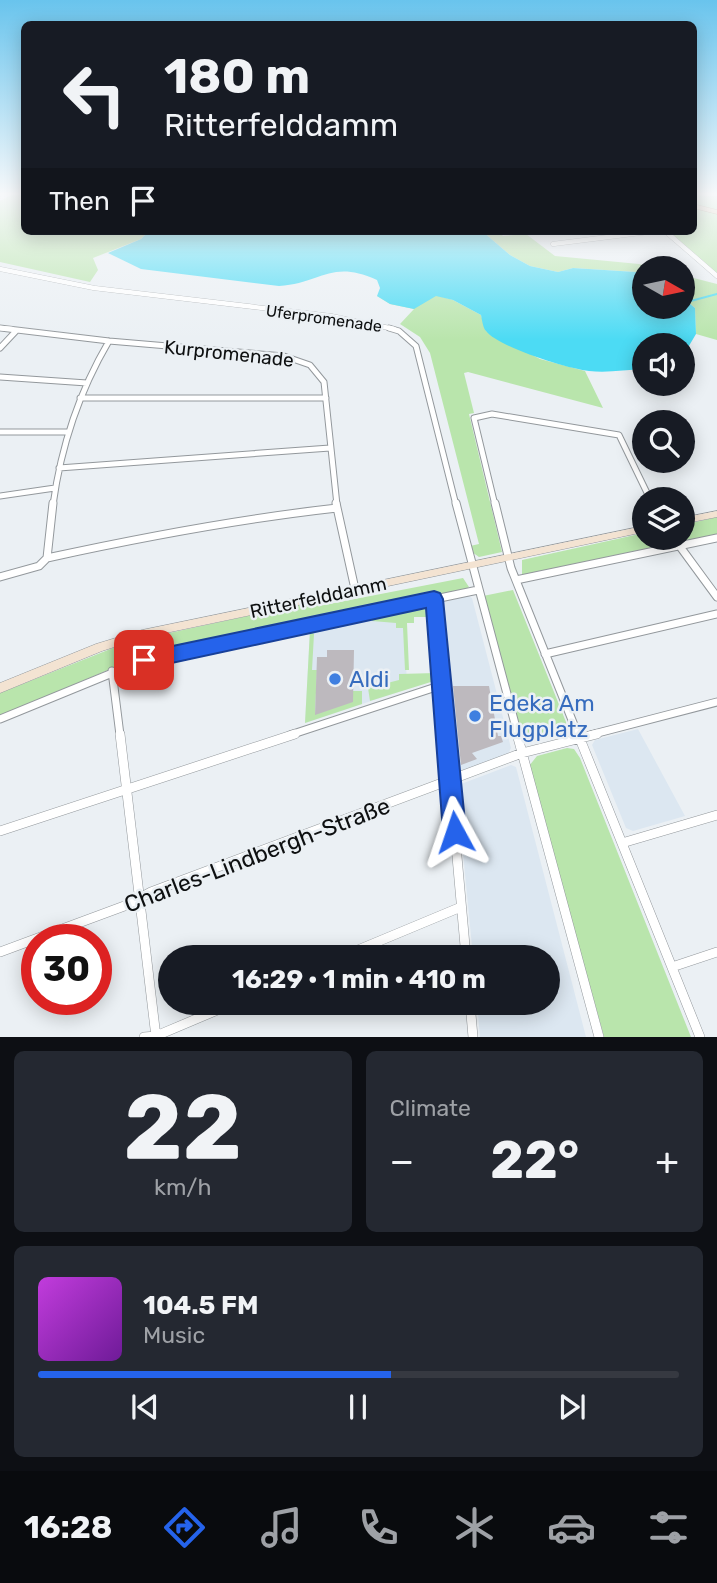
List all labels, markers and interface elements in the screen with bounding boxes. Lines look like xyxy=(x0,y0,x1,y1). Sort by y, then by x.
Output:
text: 180 m xyxy=(164,47,310,105)
icon: left xyxy=(49,49,140,140)
text: Ritterfelddamm xyxy=(164,106,398,144)
icon: arrive xyxy=(124,182,162,220)
text: Then xyxy=(49,186,110,217)
north arrow xyxy=(632,256,695,318)
map controls xyxy=(632,256,695,550)
street label: Uferpromenade xyxy=(265,301,383,336)
button: sound xyxy=(632,333,695,396)
street label: Kurpromenade xyxy=(163,335,295,372)
button: search xyxy=(632,410,695,473)
button: layers xyxy=(632,487,695,550)
street label: Ritterfelddamm xyxy=(248,572,388,623)
pin xyxy=(114,630,174,690)
icon: arrive xyxy=(125,641,163,679)
place label: Aldi xyxy=(349,665,389,693)
marker: Aldi xyxy=(327,671,343,687)
place label: Edeka Am Flugplatz xyxy=(489,689,595,743)
marker: Edeka Am Flugplatz xyxy=(467,708,483,724)
street label: Charles-Lindbergh-Straße xyxy=(120,791,394,919)
position arrow xyxy=(418,795,492,869)
speed limit sign: 30 xyxy=(21,924,112,1015)
text: 16:29 · 1 min · 410 m xyxy=(232,964,486,995)
text: 22 xyxy=(124,1073,242,1181)
text: Climate xyxy=(390,1094,471,1122)
text: 22° xyxy=(490,1129,579,1191)
text: − xyxy=(390,1138,414,1184)
text: + xyxy=(655,1138,679,1184)
text: km/h xyxy=(154,1173,211,1201)
text: 104.5 FM xyxy=(143,1290,259,1321)
text: Music xyxy=(143,1321,205,1349)
icon: previous xyxy=(126,1388,164,1426)
icon: pause xyxy=(339,1388,377,1426)
icon: next xyxy=(553,1388,591,1426)
icon: directions xyxy=(160,1503,209,1552)
icon: music xyxy=(257,1503,306,1552)
icon: phone xyxy=(354,1503,403,1552)
icon: climate xyxy=(450,1503,499,1552)
icon: car xyxy=(547,1503,596,1552)
icon: filters xyxy=(644,1503,693,1552)
text: 16:28 xyxy=(24,1508,112,1546)

